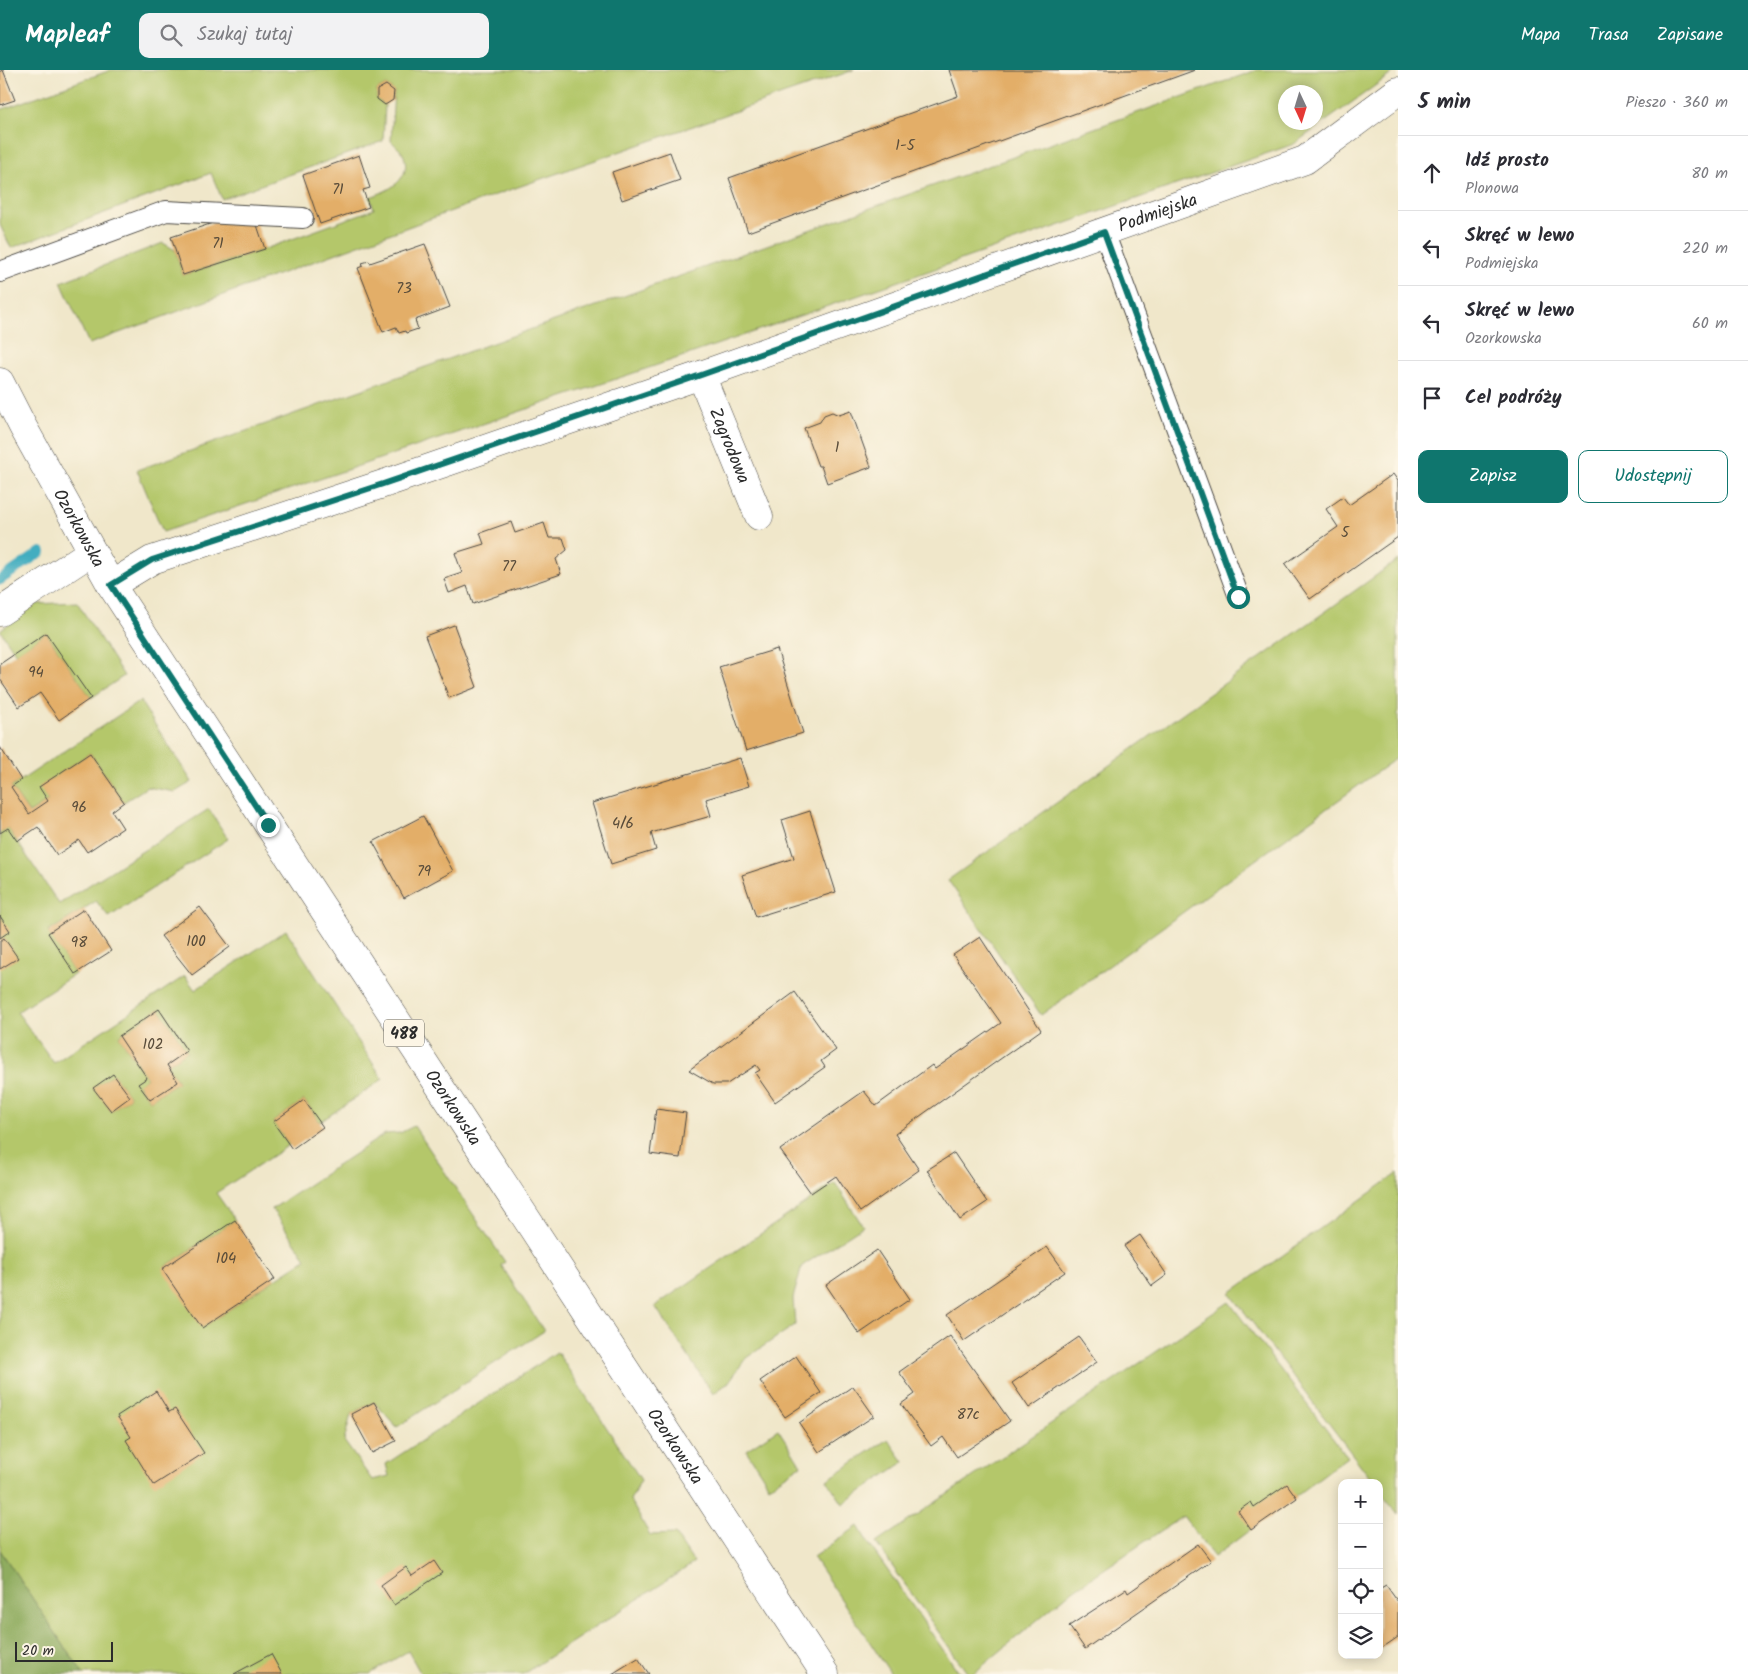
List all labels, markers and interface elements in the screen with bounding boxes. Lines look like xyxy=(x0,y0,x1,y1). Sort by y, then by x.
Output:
search box xyxy=(139,13,489,58)
text: Mapleaf xyxy=(25,16,109,55)
text: Szukaj tutaj xyxy=(197,20,293,50)
icon: search xyxy=(157,21,185,49)
text: Mapa xyxy=(1521,21,1561,50)
text: Trasa xyxy=(1589,21,1629,50)
text: Zapisane xyxy=(1657,21,1723,50)
north arrow xyxy=(1278,85,1323,130)
text: 5 min xyxy=(1418,86,1471,119)
text: Pieszo · 360 m xyxy=(1625,90,1728,115)
house number: 1-5 xyxy=(895,134,916,158)
text: Idź prosto xyxy=(1465,146,1549,176)
icon: ahead xyxy=(1418,159,1446,187)
text: 80 m xyxy=(1691,161,1728,186)
text: Plonowa xyxy=(1465,176,1519,201)
house number: 71 xyxy=(332,178,344,202)
street label: Podmiejska xyxy=(1114,186,1202,241)
text: Skręć w lewo xyxy=(1465,221,1574,251)
house number: 71 xyxy=(212,232,224,256)
icon: left xyxy=(1418,234,1446,262)
text: 220 m xyxy=(1682,236,1728,261)
text: Podmiejska xyxy=(1465,251,1539,276)
house number: 73 xyxy=(396,277,412,301)
text: Skręć w lewo xyxy=(1465,296,1574,326)
icon: left xyxy=(1418,309,1446,337)
text: 60 m xyxy=(1692,311,1728,336)
text: Ozorkowska xyxy=(1465,326,1542,351)
text: Cel podróży xyxy=(1465,383,1562,413)
icon: arrive xyxy=(1418,384,1446,412)
street label: Zagrodowa xyxy=(700,403,757,488)
house number: 1 xyxy=(835,436,840,460)
button: Zapisz xyxy=(1418,450,1568,503)
button: Udostępnij xyxy=(1578,450,1728,503)
street label: Ozorkowska xyxy=(44,484,112,573)
house number: 5 xyxy=(1341,521,1350,545)
house number: 77 xyxy=(502,555,517,579)
route start xyxy=(1227,586,1250,609)
house number: 94 xyxy=(28,661,44,685)
house number: 96 xyxy=(71,796,87,820)
house number: 4/6 xyxy=(612,812,634,836)
route end xyxy=(257,814,280,837)
house number: 79 xyxy=(417,860,432,884)
house number: 100 xyxy=(186,930,206,954)
house number: 98 xyxy=(71,931,88,955)
road number: 488 xyxy=(384,1020,424,1046)
house number: 102 xyxy=(143,1033,163,1057)
street label: Ozorkowska xyxy=(416,1064,488,1152)
house number: 104 xyxy=(216,1247,236,1271)
street label: Ozorkowska xyxy=(638,1403,710,1491)
house number: 87c xyxy=(957,1403,980,1427)
map controls xyxy=(1338,1479,1383,1659)
button: + xyxy=(1338,1479,1383,1524)
button: − xyxy=(1338,1524,1383,1569)
button: locate xyxy=(1338,1569,1383,1614)
button: layers xyxy=(1338,1614,1383,1659)
scale bar xyxy=(15,1639,112,1662)
text: 20 m xyxy=(22,1640,54,1662)

